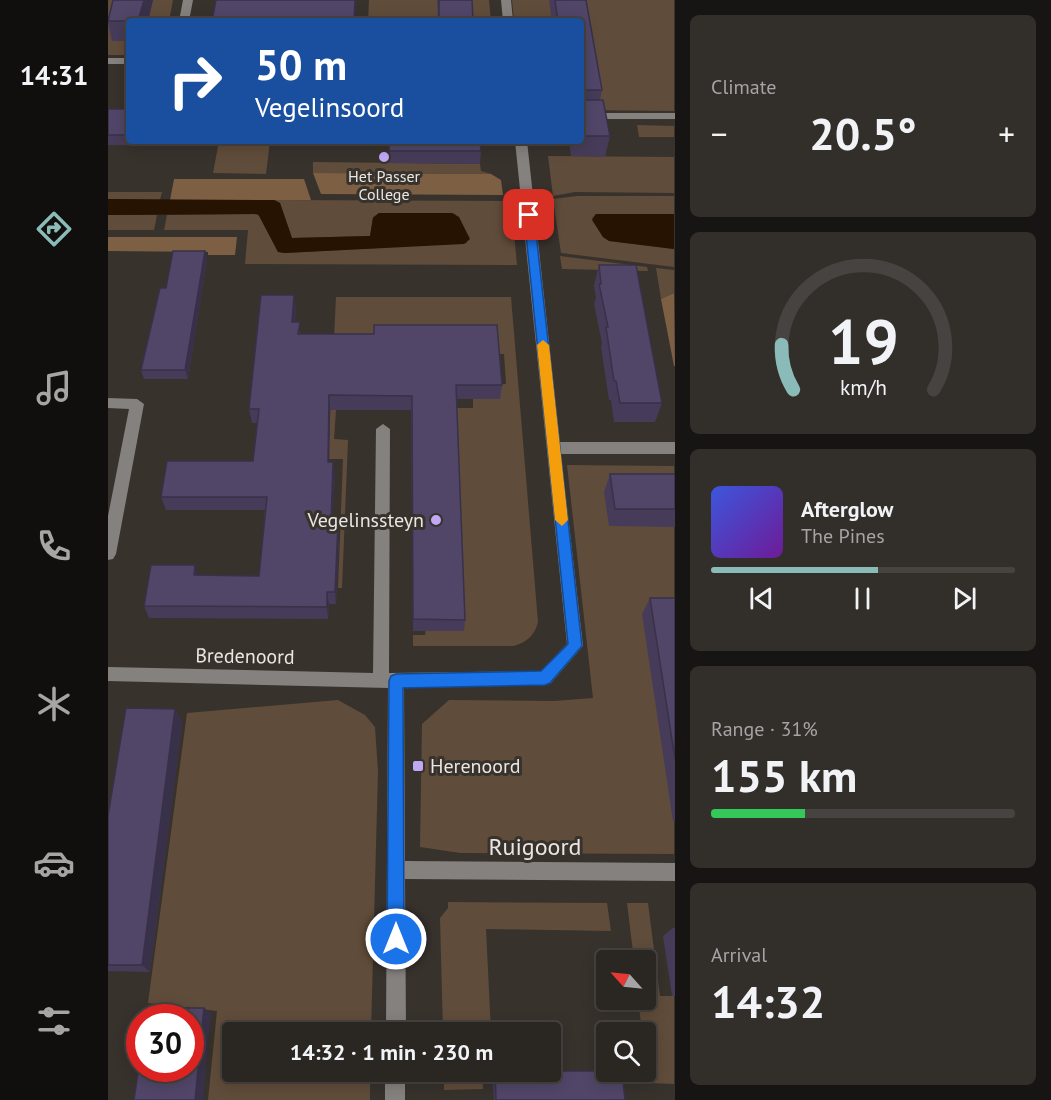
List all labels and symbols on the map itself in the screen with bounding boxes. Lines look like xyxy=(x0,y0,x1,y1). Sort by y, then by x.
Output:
marker: Het Passer College xyxy=(377,150,391,164)
place label: Het Passer College xyxy=(348,166,421,204)
pin xyxy=(503,189,554,240)
place label: Vegelinssteyn xyxy=(306,507,424,533)
marker: Vegelinssteyn xyxy=(429,513,443,527)
street label: Bredenoord xyxy=(195,642,295,670)
place label: Herenoord xyxy=(430,753,521,779)
marker: Herenoord xyxy=(411,759,425,773)
street label: Ruigoord xyxy=(488,831,582,862)
position arrow xyxy=(364,907,428,971)
north arrow xyxy=(596,950,656,1010)
speed limit sign: 30 xyxy=(126,1004,204,1082)

